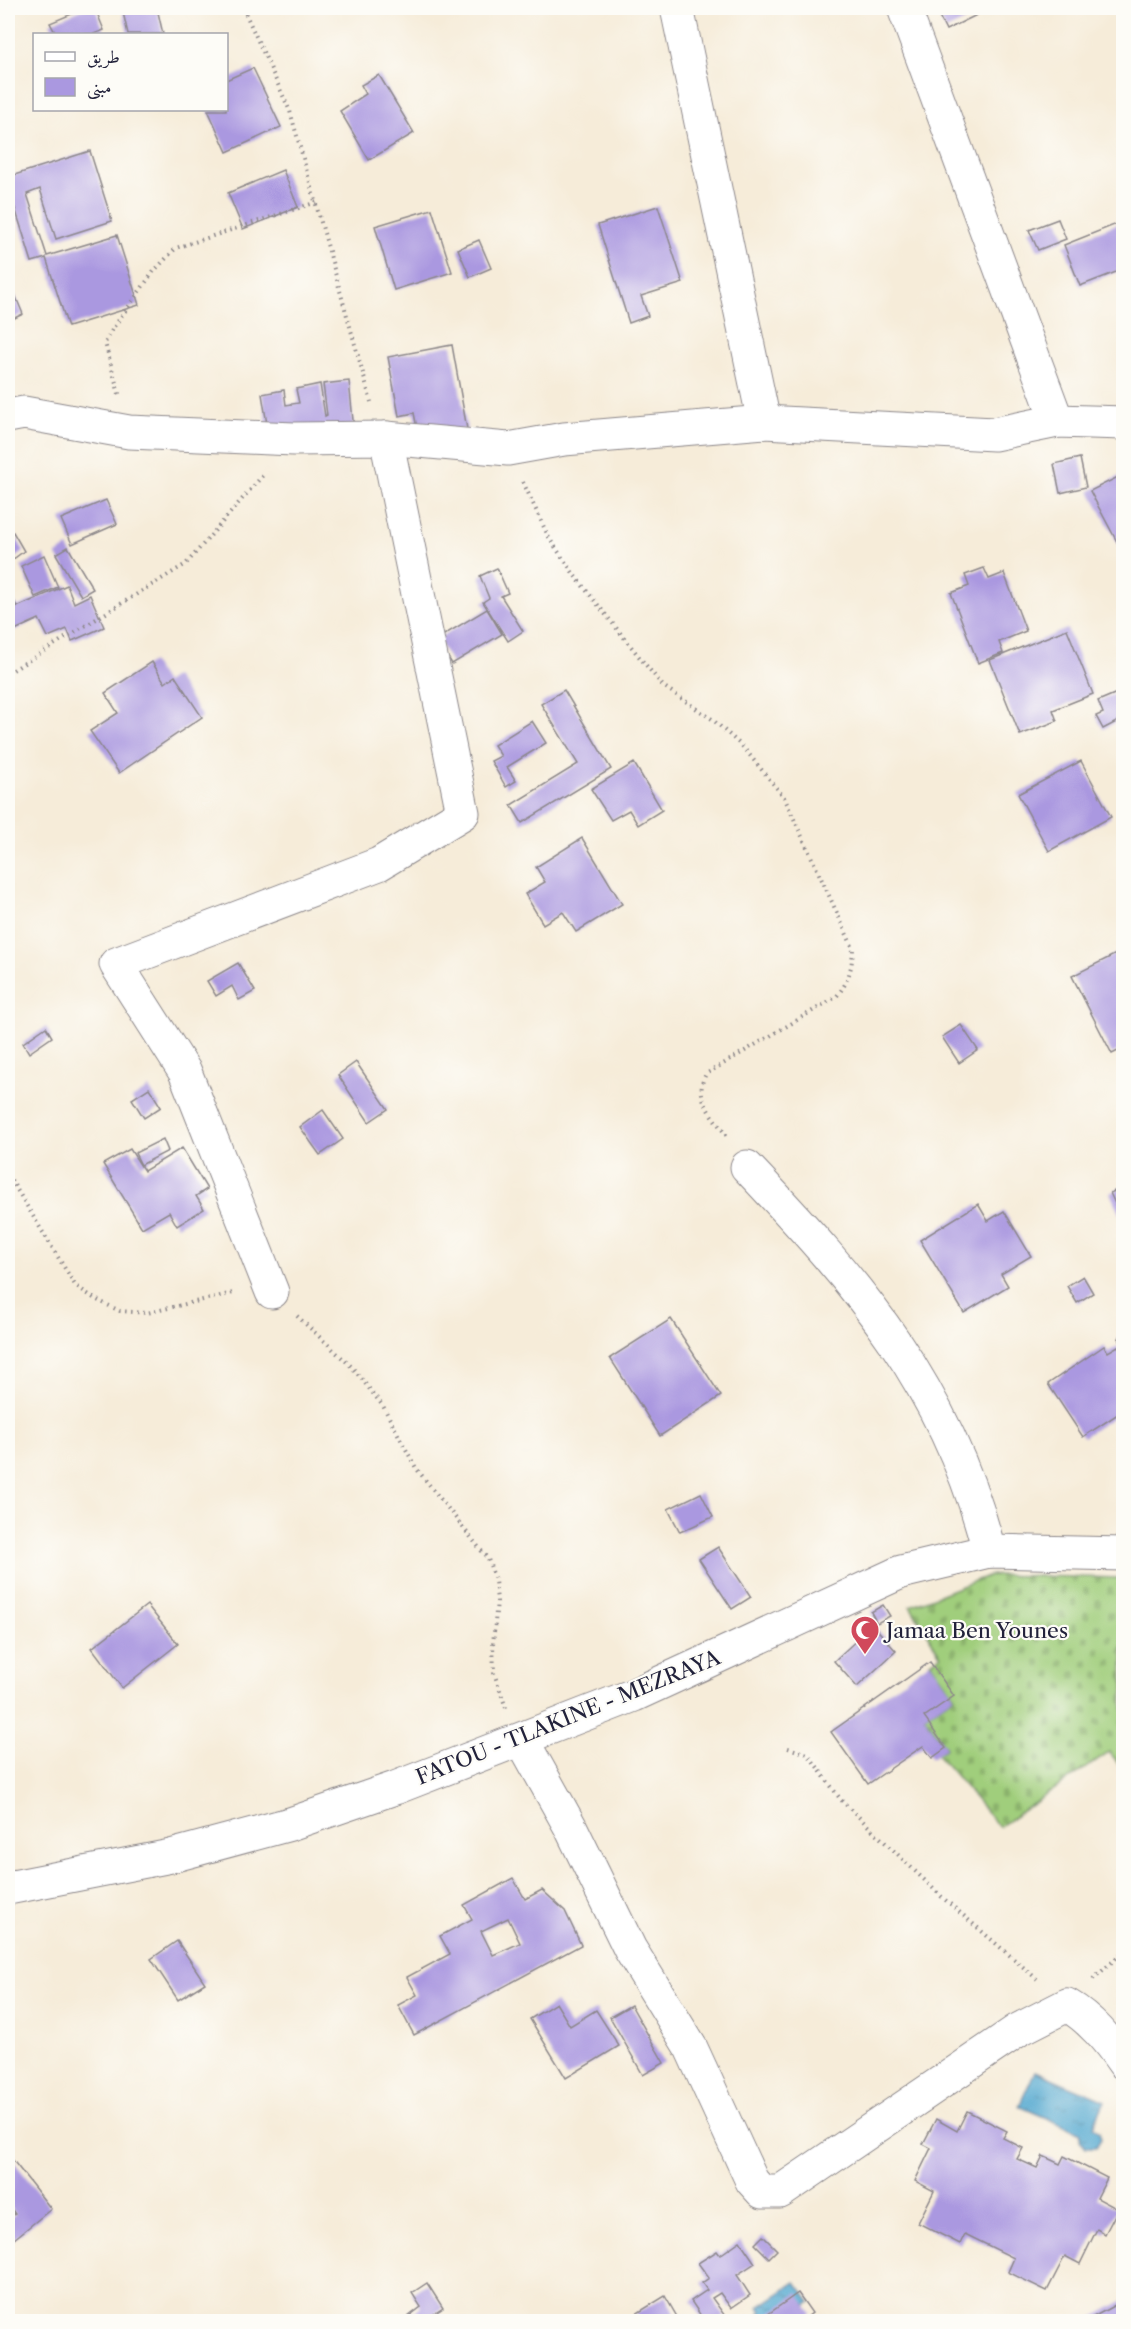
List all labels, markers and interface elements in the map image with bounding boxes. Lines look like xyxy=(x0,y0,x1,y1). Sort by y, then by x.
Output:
legend xyxy=(33,33,228,111)
text: طريق xyxy=(87,46,120,69)
text: مبنى xyxy=(87,76,112,100)
mosque icon: Jamaa Ben Younes xyxy=(849,1614,881,1656)
place label: Jamaa Ben Younes xyxy=(883,1618,1068,1643)
street label: FATOU - TLAKINE - MEZRAYA xyxy=(412,1644,724,1790)

